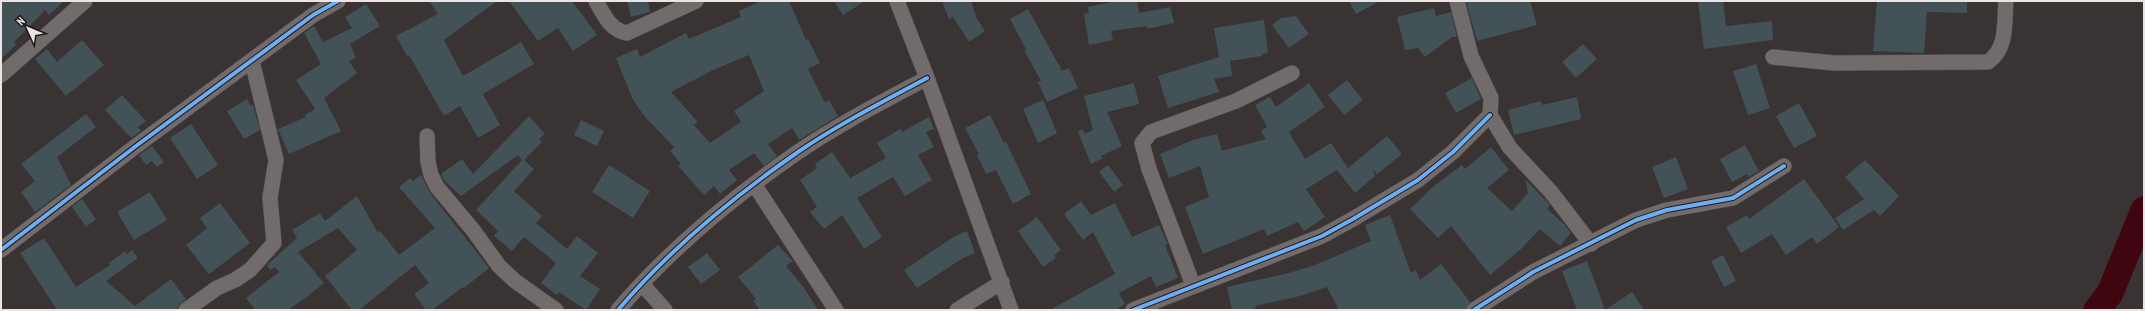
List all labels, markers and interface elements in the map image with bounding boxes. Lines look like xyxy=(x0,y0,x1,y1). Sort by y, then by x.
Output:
north arrow xyxy=(8,8,48,48)
text: N xyxy=(14,14,28,28)

